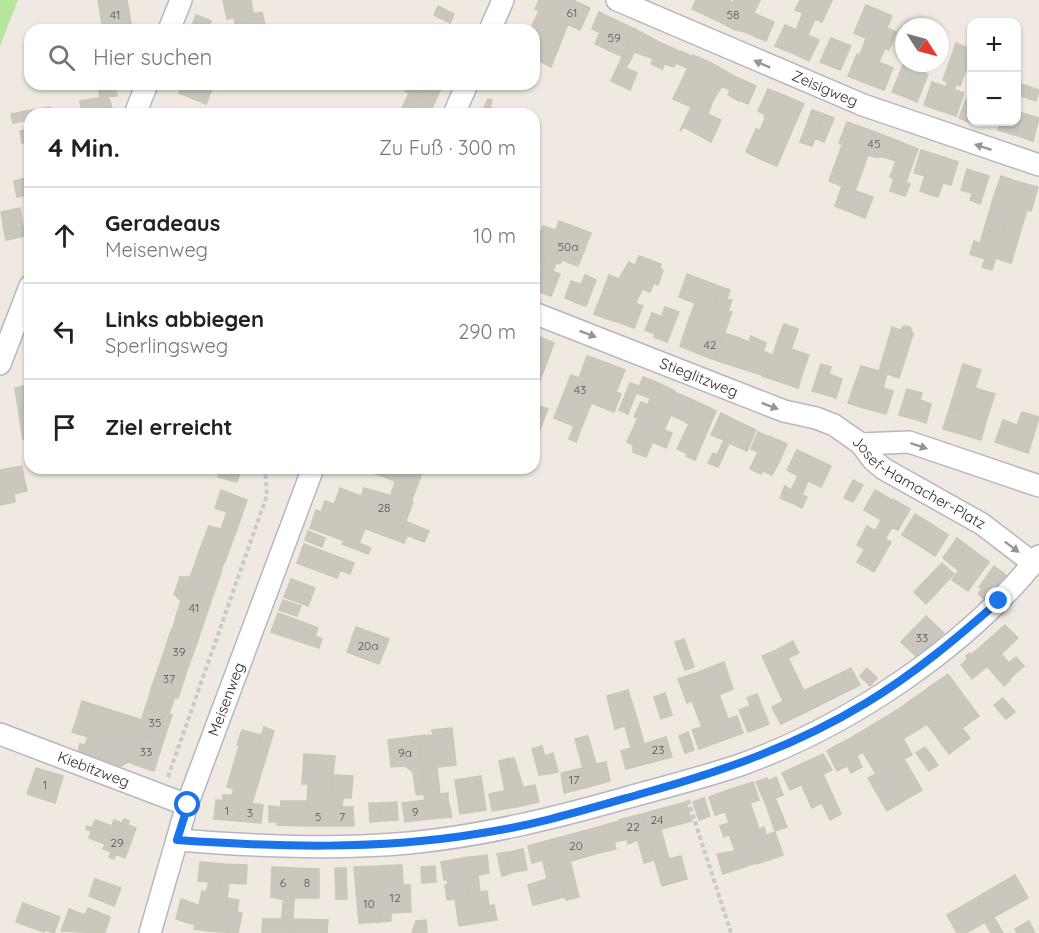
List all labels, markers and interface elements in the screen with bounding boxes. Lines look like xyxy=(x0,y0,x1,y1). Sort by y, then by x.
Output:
house number: 61 xyxy=(567,5,577,20)
house number: 41 xyxy=(110,7,120,22)
house number: 58 xyxy=(726,7,740,22)
north arrow xyxy=(895,18,949,72)
map controls xyxy=(967,18,1021,126)
button: + xyxy=(967,18,1021,72)
search box xyxy=(24,24,540,90)
house number: 59 xyxy=(607,30,621,45)
icon: search xyxy=(45,41,78,74)
text: Hier suchen xyxy=(93,43,212,71)
one-way arrow xyxy=(752,59,770,69)
street label: Zeisigweg xyxy=(789,66,861,111)
button: − xyxy=(967,72,1021,126)
text: 4 Min. xyxy=(48,131,120,164)
text: Zu Fuß · 300 m xyxy=(379,135,516,160)
house number: 45 xyxy=(868,136,880,151)
one-way arrow xyxy=(974,142,992,152)
text: Geradeaus xyxy=(105,209,220,237)
icon: ahead xyxy=(48,219,81,252)
text: 10 m xyxy=(473,223,516,248)
text: Meisenweg xyxy=(105,237,208,262)
house number: 50a xyxy=(558,239,578,254)
text: Links abbiegen xyxy=(105,305,264,333)
icon: left xyxy=(48,315,81,348)
text: 290 m xyxy=(458,319,516,344)
one-way arrow xyxy=(580,330,598,340)
text: Sperlingsweg xyxy=(105,333,228,358)
house number: 42 xyxy=(704,337,717,352)
street label: Stieglitzweg xyxy=(657,353,741,401)
house number: 43 xyxy=(574,382,586,397)
one-way arrow xyxy=(761,402,779,411)
icon: arrive xyxy=(48,411,81,444)
text: Ziel erreicht xyxy=(105,413,233,441)
street label: Josef-Hamacher-Platz xyxy=(849,431,989,533)
one-way arrow xyxy=(910,441,928,451)
house number: 28 xyxy=(377,500,391,515)
one-way arrow xyxy=(1004,540,1019,552)
route end xyxy=(985,587,1011,613)
house number: 41 xyxy=(189,600,199,615)
house number: 33 xyxy=(916,630,928,645)
house number: 20a xyxy=(357,638,379,653)
house number: 39 xyxy=(173,644,186,659)
street label: Meisenweg xyxy=(204,660,248,739)
house number: 37 xyxy=(163,671,175,686)
house number: 35 xyxy=(149,715,161,730)
house number: 23 xyxy=(652,742,664,757)
house number: 33 xyxy=(140,744,152,759)
house number: 9a xyxy=(398,745,412,760)
street label: Kiebitzweg xyxy=(55,747,132,791)
house number: 17 xyxy=(569,772,579,787)
house number: 1 xyxy=(43,777,47,792)
route start xyxy=(174,791,200,817)
house number: 1 xyxy=(225,803,229,818)
house number: 9 xyxy=(412,804,419,819)
house number: 3 xyxy=(247,805,253,820)
house number: 5 xyxy=(315,809,321,824)
house number: 7 xyxy=(339,809,345,824)
house number: 24 xyxy=(651,812,663,827)
house number: 22 xyxy=(626,819,640,834)
house number: 29 xyxy=(110,835,124,850)
house number: 20 xyxy=(569,838,583,853)
house number: 6 xyxy=(280,875,287,890)
house number: 8 xyxy=(304,875,310,890)
house number: 12 xyxy=(389,890,401,905)
house number: 10 xyxy=(363,896,375,911)

